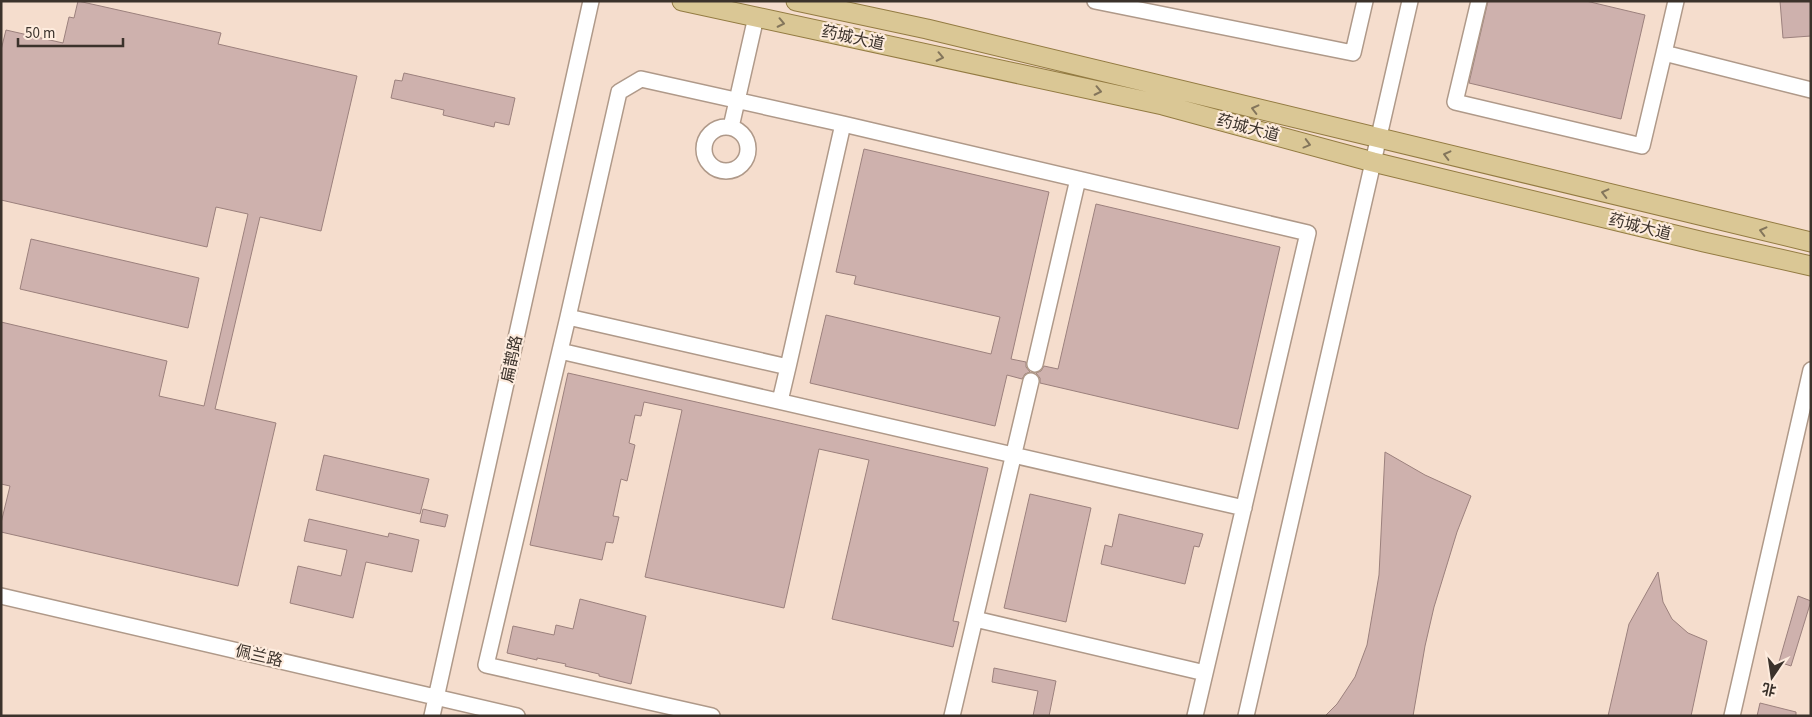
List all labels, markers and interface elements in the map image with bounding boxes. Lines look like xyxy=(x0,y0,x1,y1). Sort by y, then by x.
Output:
scale bar xyxy=(18,15,122,47)
one-way arrow xyxy=(776,17,785,27)
street label: 药城大道 xyxy=(819,21,887,55)
text: 50 m xyxy=(25,23,55,44)
one-way arrow xyxy=(935,51,944,62)
one-way arrow xyxy=(1094,85,1103,96)
one-way arrow xyxy=(1252,104,1260,114)
street label: 药城大道 xyxy=(1214,109,1282,147)
one-way arrow xyxy=(1302,138,1311,149)
one-way arrow xyxy=(1443,150,1452,161)
one-way arrow xyxy=(1601,188,1610,199)
street label: 药城大道 xyxy=(1606,209,1674,245)
one-way arrow xyxy=(1759,226,1768,237)
street label: 扁鹊路 xyxy=(496,333,528,385)
street label: 佩兰路 xyxy=(233,640,285,672)
north arrow xyxy=(1747,652,1797,702)
text: 北 xyxy=(1760,677,1778,700)

